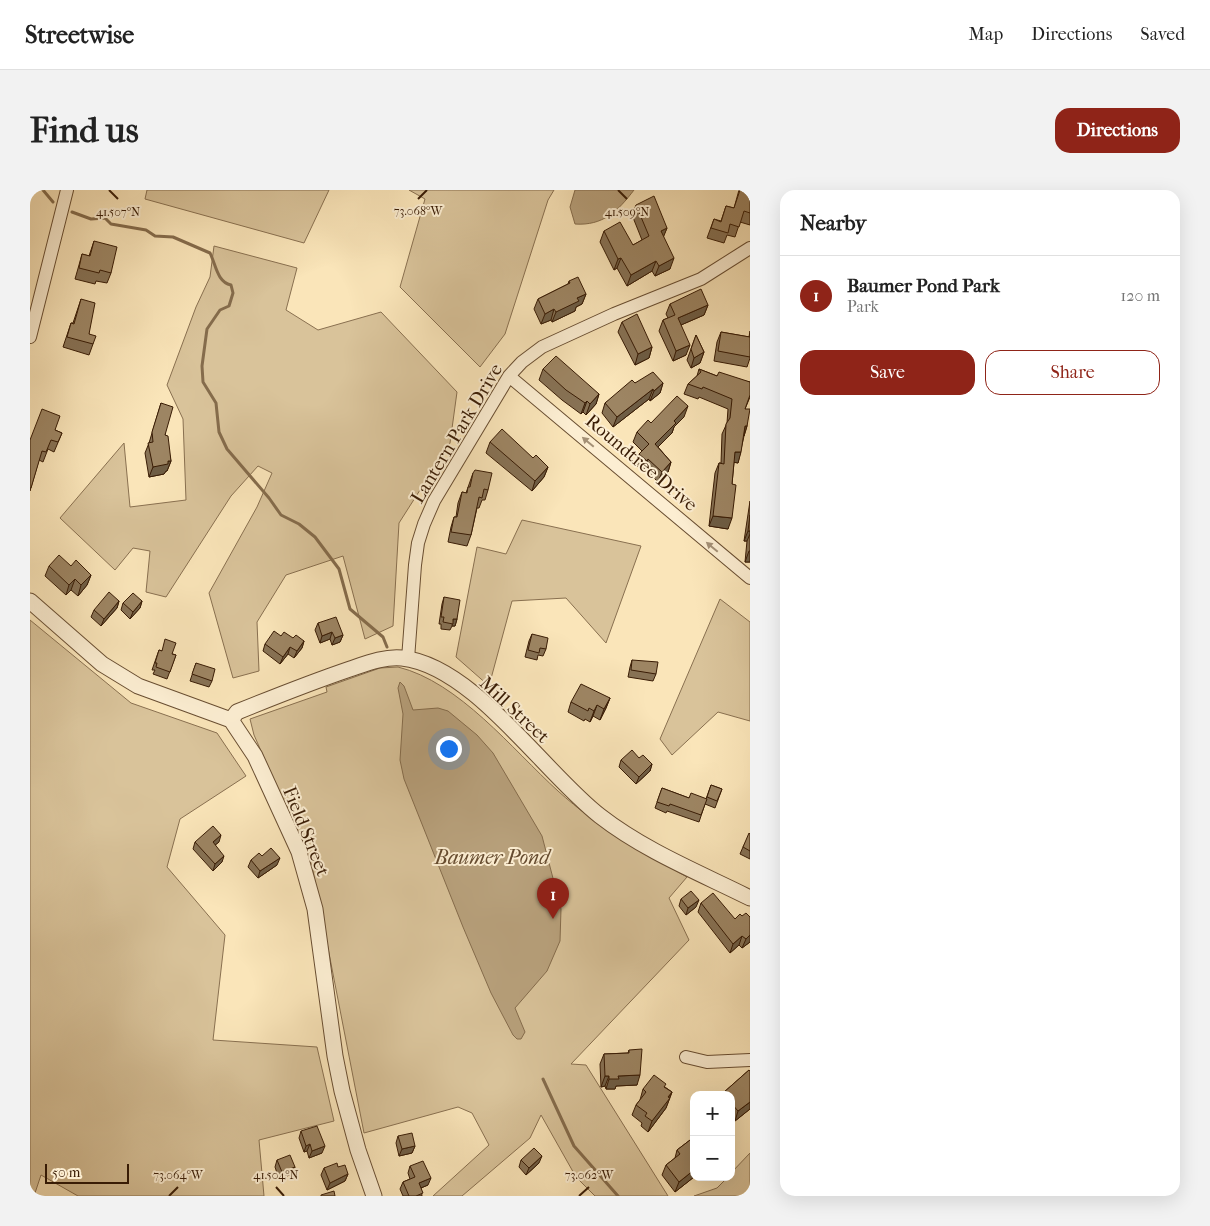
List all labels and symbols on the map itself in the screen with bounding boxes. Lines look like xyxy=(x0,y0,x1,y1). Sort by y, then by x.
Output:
text: 73.068°W xyxy=(394,204,443,218)
text: 41.507°N xyxy=(96,205,140,219)
text: 41.509°N xyxy=(605,205,649,219)
street label: Lantern Park Drive xyxy=(407,360,507,507)
street label: Roundtree Drive xyxy=(581,410,702,516)
one-way arrow xyxy=(582,437,594,448)
one-way arrow xyxy=(706,541,719,552)
street label: Mill Street xyxy=(475,672,554,748)
your location xyxy=(436,736,462,762)
street label: Field Street xyxy=(278,783,334,880)
water label: Baumer Pond xyxy=(434,846,552,869)
pin: 1 xyxy=(537,878,569,919)
scale bar xyxy=(45,1161,129,1184)
text: 73.064°W xyxy=(153,1168,204,1182)
text: 41.504°N xyxy=(253,1168,299,1182)
text: 73.062°W xyxy=(565,1168,614,1182)

